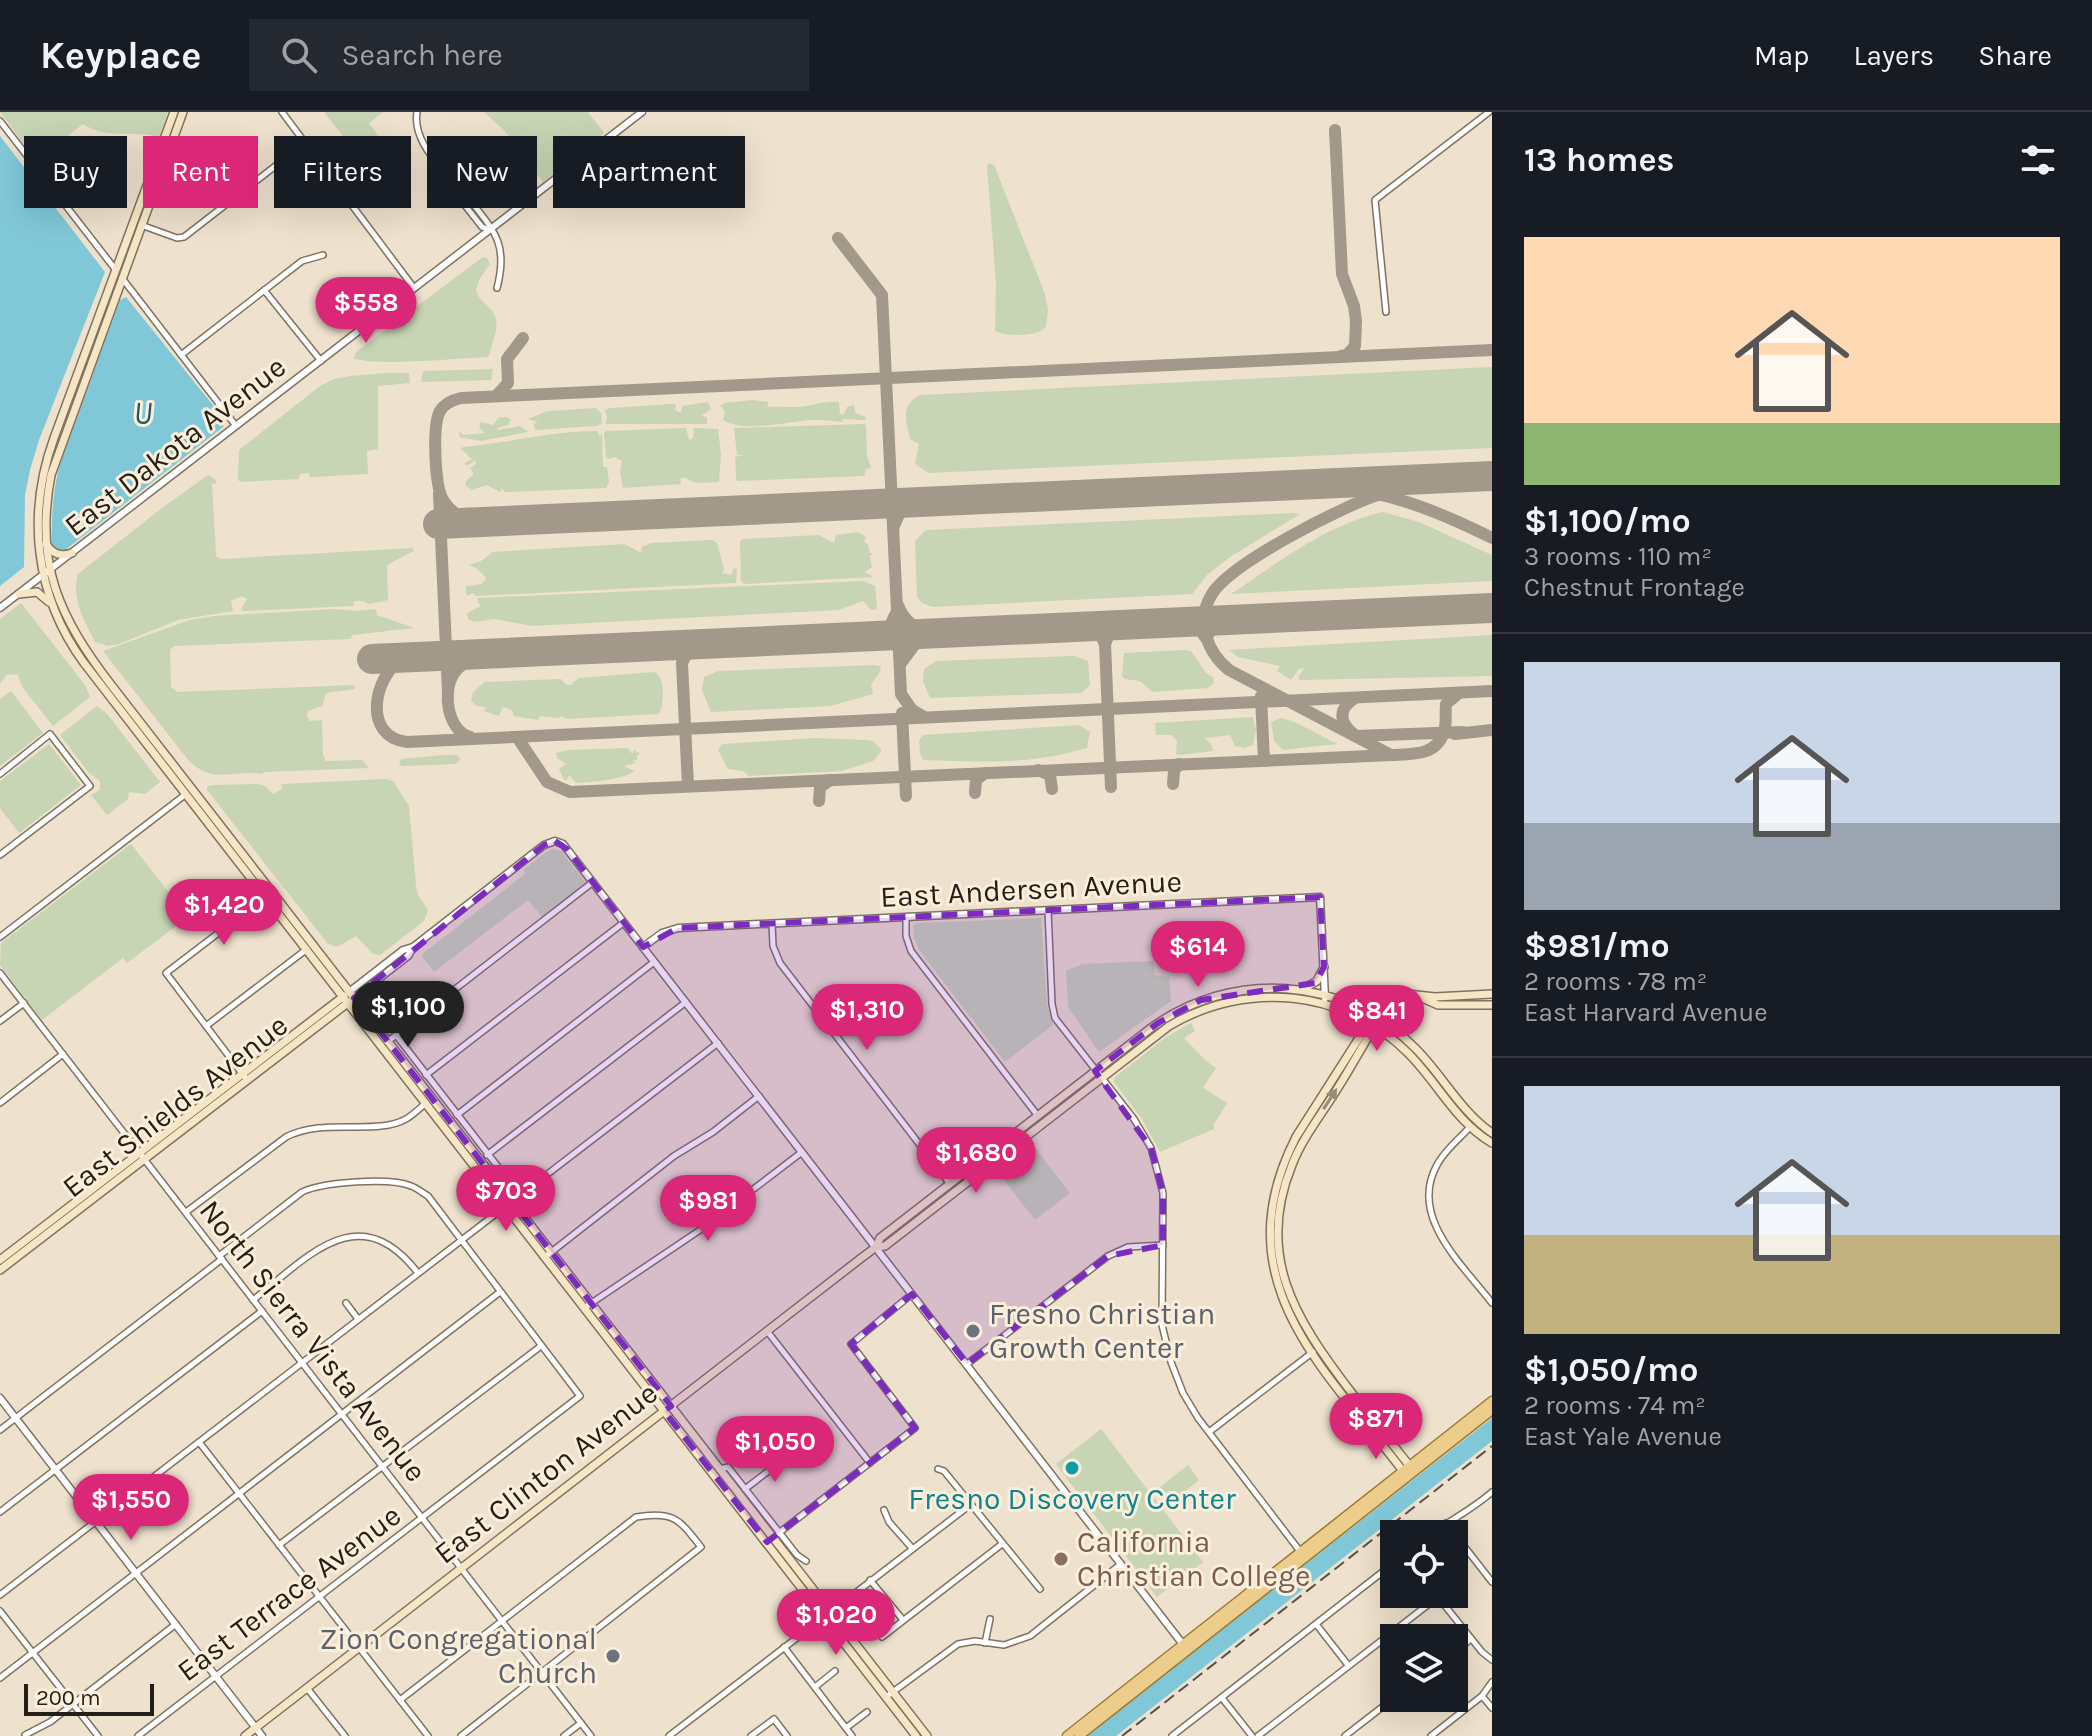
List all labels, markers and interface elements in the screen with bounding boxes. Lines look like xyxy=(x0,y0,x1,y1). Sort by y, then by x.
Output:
search box xyxy=(249,19,809,91)
text: Keyplace xyxy=(40,33,201,78)
icon: search xyxy=(277,33,321,77)
text: Search here xyxy=(341,37,503,73)
text: Map xyxy=(1754,39,1809,72)
text: Layers xyxy=(1853,39,1934,72)
text: Share xyxy=(1978,39,2052,72)
chip: Buy xyxy=(24,136,127,208)
chip: Rent xyxy=(143,136,258,208)
chip: Filters xyxy=(274,136,411,208)
chip: New xyxy=(427,136,537,208)
chip: Apartment xyxy=(553,136,745,208)
icon: filters xyxy=(2016,138,2060,182)
text: 13 homes xyxy=(1524,140,1675,180)
pin: $558 xyxy=(319,277,413,345)
text: $558 xyxy=(334,287,399,318)
icon: home xyxy=(1720,289,1864,433)
street label: East Dakota Avenue xyxy=(57,348,293,544)
water label: U xyxy=(134,395,153,432)
text: $1,100/mo xyxy=(1524,501,1691,541)
text: 3 rooms · 110 m² xyxy=(1524,541,1712,572)
text: Chestnut Frontage xyxy=(1524,572,1745,603)
icon: home xyxy=(1720,714,1864,858)
street label: East Andersen Avenue xyxy=(879,863,1183,915)
pin: $1,420 xyxy=(159,879,289,947)
text: $1,420 xyxy=(183,889,265,920)
pin: $614 xyxy=(1151,921,1245,989)
text: $981/mo xyxy=(1524,926,1670,966)
text: $614 xyxy=(1169,931,1227,962)
text: 2 rooms · 78 m² xyxy=(1524,966,1707,997)
pin: $1,100 xyxy=(343,981,473,1049)
pin: $1,310 xyxy=(802,984,932,1052)
pin: $841 xyxy=(1330,985,1424,1053)
text: $1,100 xyxy=(370,991,446,1022)
text: $1,310 xyxy=(829,994,905,1025)
text: $841 xyxy=(1347,995,1407,1026)
text: East Harvard Avenue xyxy=(1524,997,1768,1028)
street label: East Shields Avenue xyxy=(55,1007,295,1205)
one-way arrow xyxy=(1323,1089,1338,1110)
pin: $1,680 xyxy=(911,1127,1041,1195)
text: $1,680 xyxy=(935,1137,1017,1168)
icon: home xyxy=(1720,1138,1864,1282)
pin: $703 xyxy=(459,1165,553,1233)
text: $703 xyxy=(474,1175,538,1206)
pin: $981 xyxy=(661,1175,755,1243)
text: $981 xyxy=(678,1185,738,1216)
street label: North Sierra Vista Avenue xyxy=(192,1193,434,1489)
place label: Fresno Christian Growth Center xyxy=(989,1296,1215,1366)
marker: Fresno Christian Growth Center xyxy=(964,1322,982,1340)
text: $1,050/mo xyxy=(1524,1350,1699,1390)
street label: East Clinton Avenue xyxy=(427,1375,665,1571)
text: 2 rooms · 74 m² xyxy=(1524,1390,1706,1421)
pin: $871 xyxy=(1329,1393,1423,1461)
text: $871 xyxy=(1348,1403,1404,1434)
pin: $1,050 xyxy=(710,1416,840,1484)
text: East Yale Avenue xyxy=(1524,1421,1722,1452)
text: $1,050 xyxy=(734,1426,816,1457)
marker: Fresno Discovery Center xyxy=(1063,1459,1081,1477)
pin: $1,550 xyxy=(66,1474,196,1542)
place label: Fresno Discovery Center xyxy=(908,1481,1236,1517)
text: $1,550 xyxy=(91,1484,171,1515)
street label: East Terrace Avenue xyxy=(170,1497,408,1689)
map controls xyxy=(1380,1520,1468,1712)
button: locate xyxy=(1380,1520,1468,1608)
place label: California Christian College xyxy=(1077,1524,1310,1594)
marker: California Christian College xyxy=(1052,1550,1070,1568)
pin: $1,020 xyxy=(771,1589,901,1657)
text: $1,020 xyxy=(795,1599,877,1630)
place label: Zion Congregational Church xyxy=(320,1621,597,1691)
button: layers xyxy=(1380,1624,1468,1712)
marker: Zion Congregational Church xyxy=(604,1647,622,1665)
scale bar xyxy=(24,1680,154,1716)
text: 200 m xyxy=(36,1685,101,1711)

